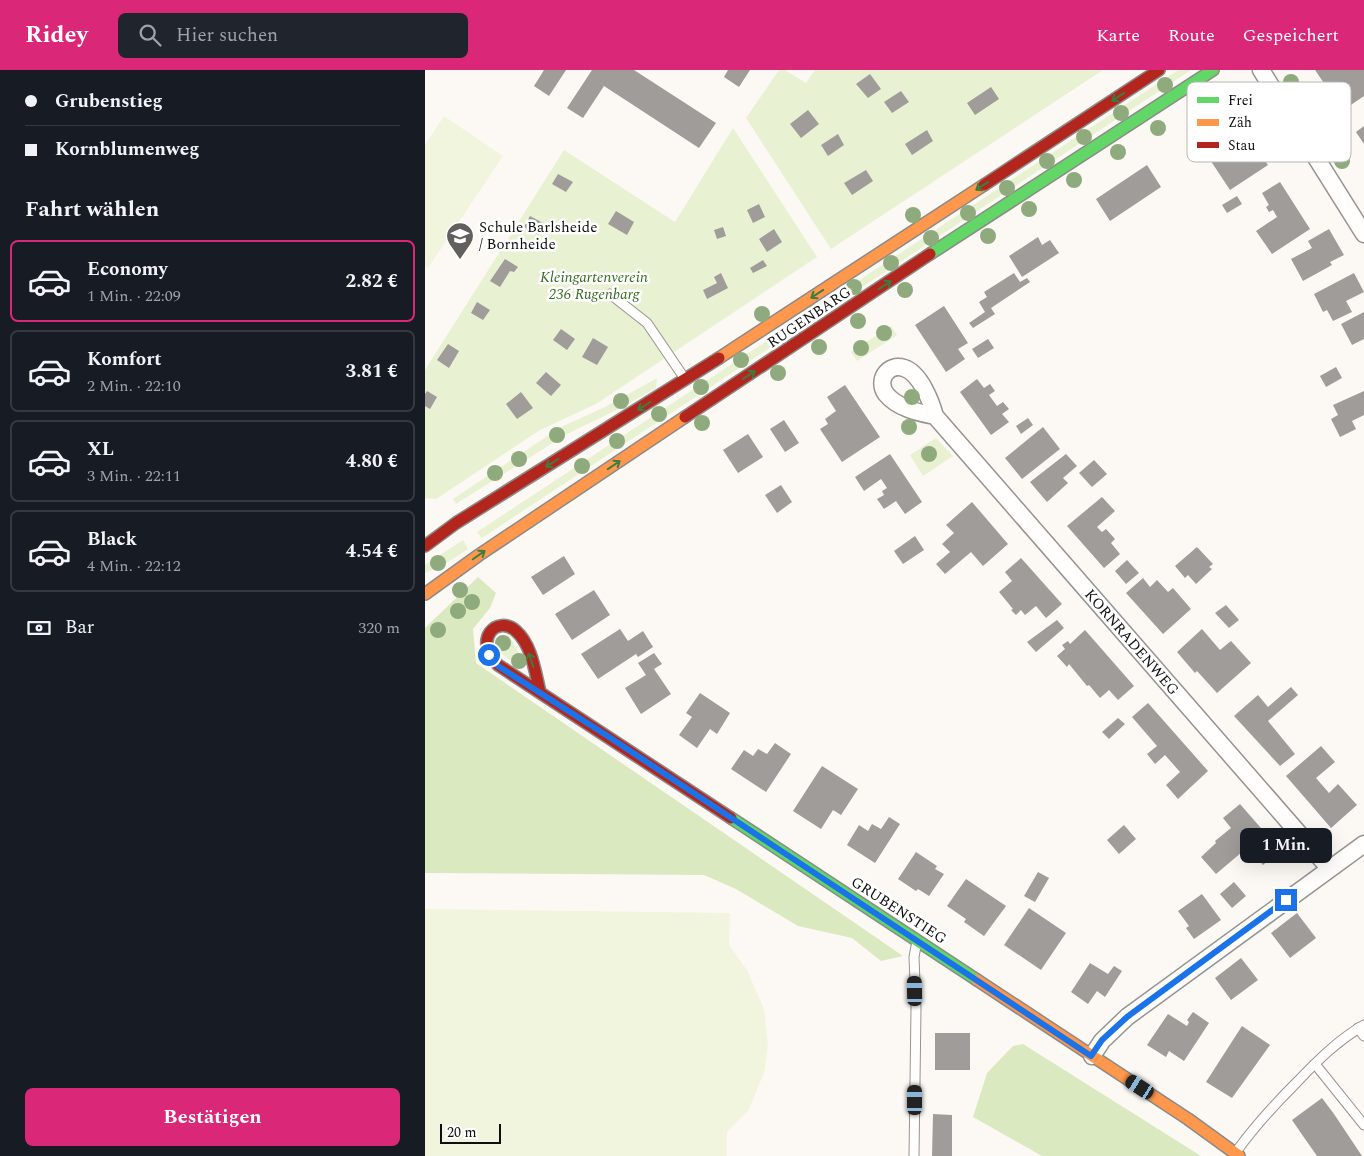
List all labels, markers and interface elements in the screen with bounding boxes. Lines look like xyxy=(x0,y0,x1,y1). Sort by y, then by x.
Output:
search box xyxy=(118,13,468,58)
text: Ridey xyxy=(25,17,88,53)
icon: search xyxy=(136,21,164,49)
text: Hier suchen xyxy=(176,21,278,50)
text: Karte xyxy=(1096,22,1140,49)
text: Route xyxy=(1168,22,1215,49)
text: Gespeichert xyxy=(1243,22,1339,49)
legend xyxy=(1187,82,1351,162)
text: Grubenstieg xyxy=(55,87,163,116)
text: Frei xyxy=(1228,90,1253,111)
one-way arrow xyxy=(1111,92,1125,102)
text: Zäh xyxy=(1228,112,1252,133)
text: Kornblumenweg xyxy=(55,135,200,164)
text: Stau xyxy=(1228,135,1255,156)
one-way arrow xyxy=(975,181,989,191)
text: Fahrt wählen xyxy=(25,193,159,226)
place label: Schule Barlsheide / Bornheide xyxy=(479,216,597,256)
school or university icon: Schule Barlsheide / Bornheide xyxy=(445,221,475,260)
text: Economy xyxy=(87,255,168,284)
icon: car xyxy=(27,259,72,304)
park label: Kleingartenverein 236 Rugenbarg xyxy=(540,266,648,306)
text: 2.82 € xyxy=(346,267,398,296)
one-way arrow xyxy=(877,279,891,289)
street label: RUGENBARG xyxy=(763,281,856,354)
text: 1 Min. · 22:09 xyxy=(87,284,181,308)
one-way arrow xyxy=(810,289,824,299)
text: Komfort xyxy=(87,345,162,374)
icon: car xyxy=(27,349,72,394)
text: 3.81 € xyxy=(346,357,398,386)
one-way arrow xyxy=(742,370,756,380)
text: 2 Min. · 22:10 xyxy=(87,374,181,398)
one-way arrow xyxy=(638,401,652,411)
text: XL xyxy=(87,435,114,464)
icon: car xyxy=(27,439,72,484)
text: 4.80 € xyxy=(346,447,398,476)
one-way arrow xyxy=(546,458,560,468)
one-way arrow xyxy=(607,460,621,470)
text: 3 Min. · 22:11 xyxy=(87,464,181,488)
text: Black xyxy=(87,525,137,554)
icon: car xyxy=(27,529,72,574)
text: 4.54 € xyxy=(346,537,398,566)
one-way arrow xyxy=(472,550,486,560)
text: 4 Min. · 22:12 xyxy=(87,554,181,578)
street label: KORNRADENWEG xyxy=(1079,584,1184,701)
text: Bar xyxy=(65,613,94,642)
icon: cash xyxy=(25,614,53,642)
text: 320 m xyxy=(358,616,400,640)
route start xyxy=(478,644,500,666)
one-way arrow xyxy=(526,653,535,668)
callout: 1 Min. xyxy=(1240,828,1332,862)
text: 1 Min. xyxy=(1262,833,1310,857)
street label: GRUBENSTIEG xyxy=(846,871,951,950)
route end xyxy=(1275,889,1297,911)
car xyxy=(907,976,922,1006)
car xyxy=(1123,1073,1156,1101)
car xyxy=(907,1085,922,1115)
button: Bestätigen xyxy=(25,1088,400,1146)
scale bar xyxy=(440,1121,501,1144)
text: 20 m xyxy=(447,1122,477,1143)

